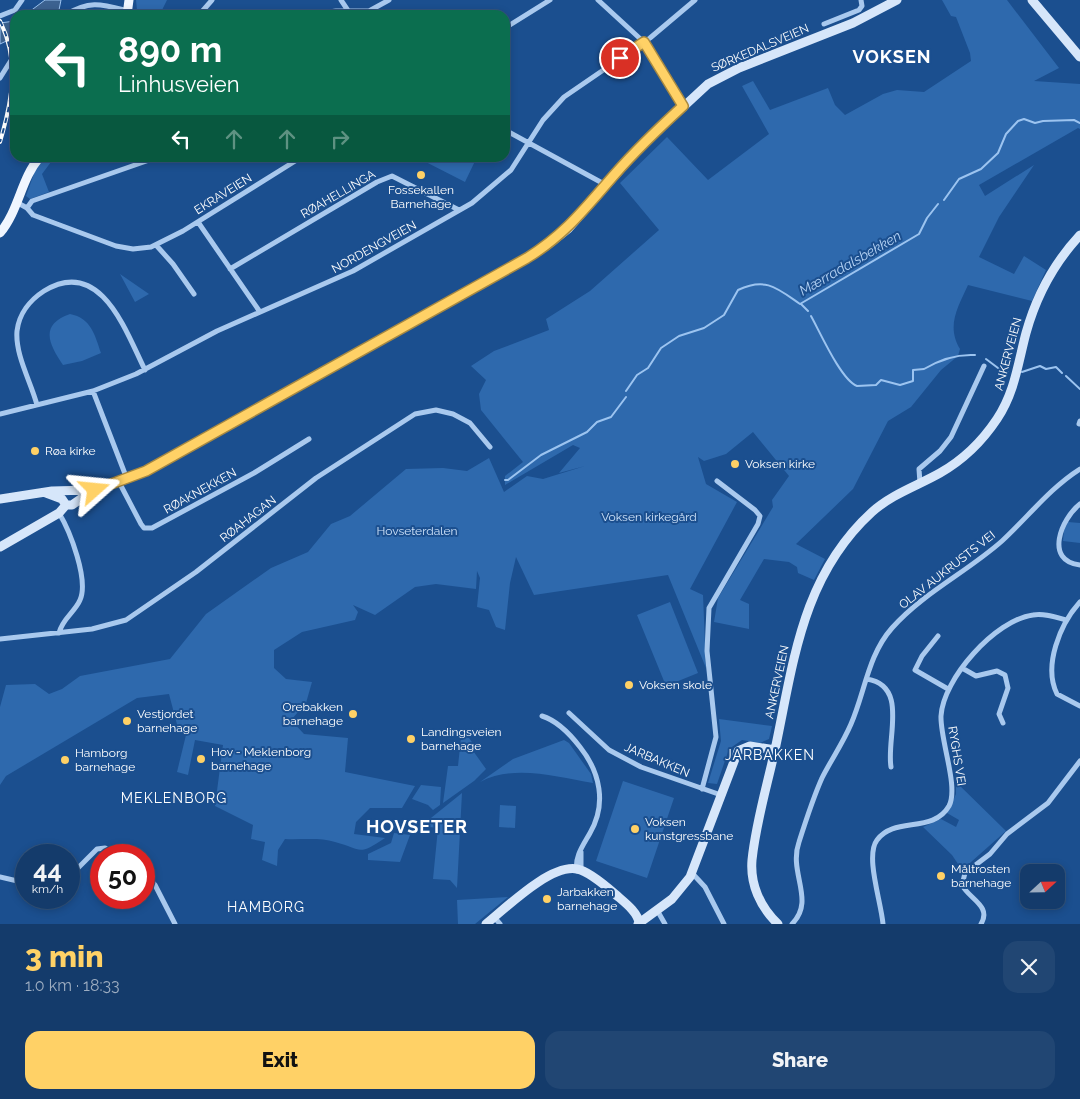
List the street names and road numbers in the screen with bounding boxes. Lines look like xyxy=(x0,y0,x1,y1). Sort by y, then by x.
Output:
street label: SØRKEDALSVEIEN xyxy=(709,21,811,75)
street label: RØAHELLINGA xyxy=(298,167,378,221)
street label: EKRAVEIEN xyxy=(192,171,254,217)
street label: NORDENGVEIEN xyxy=(329,218,419,276)
street label: ANKERVEIEN xyxy=(992,316,1024,392)
street label: RØAKNEKKEN xyxy=(161,465,239,517)
street label: RØAHAGAN xyxy=(217,493,279,545)
street label: OLAV AUKRUSTS VEI xyxy=(896,528,998,612)
street label: ANKERVEIEN xyxy=(762,644,792,720)
street label: RYGHS VEI xyxy=(945,725,969,787)
street label: JARBAKKEN xyxy=(622,740,692,780)

